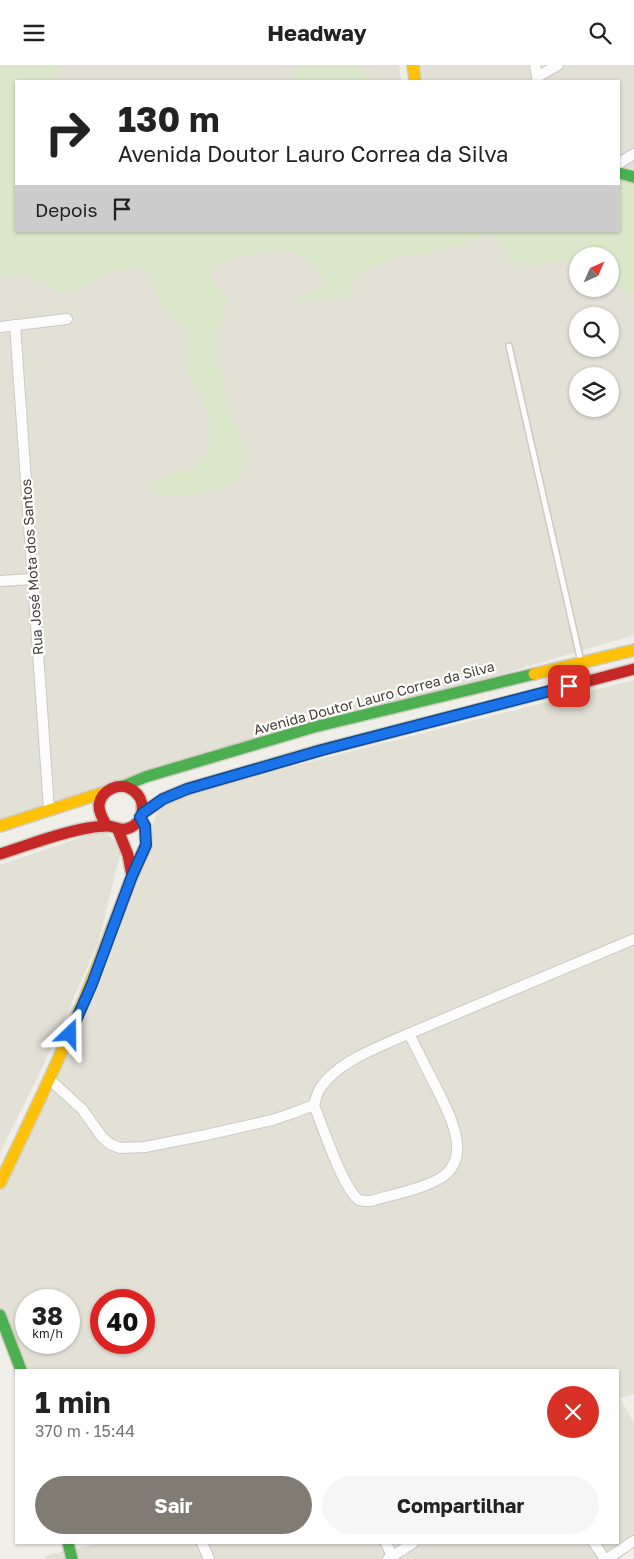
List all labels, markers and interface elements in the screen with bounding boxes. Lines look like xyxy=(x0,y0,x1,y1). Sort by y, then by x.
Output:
icon: menu xyxy=(20,19,48,47)
text: Headway xyxy=(267,19,367,46)
icon: search xyxy=(586,19,614,47)
text: 130 m xyxy=(118,98,220,140)
icon: right xyxy=(35,100,100,165)
text: Avenida Doutor Lauro Correa da Silva xyxy=(118,140,508,167)
icon: arrive xyxy=(108,195,136,223)
text: Depois xyxy=(35,198,98,221)
north arrow xyxy=(569,247,619,297)
map controls xyxy=(569,247,619,417)
button: search xyxy=(569,307,619,357)
button: layers xyxy=(569,367,619,417)
street label: Rua José Mota dos Santos xyxy=(17,478,46,656)
street label: Avenida Doutor Lauro Correa da Silva xyxy=(252,657,496,738)
pin xyxy=(548,665,590,707)
icon: arrive xyxy=(555,672,583,700)
position arrow xyxy=(43,1007,95,1059)
speed limit sign: 40 xyxy=(90,1289,155,1354)
text: 38 xyxy=(32,1300,63,1331)
text: km/h xyxy=(32,1326,63,1341)
text: 1 min xyxy=(35,1384,111,1420)
button: close xyxy=(547,1386,599,1438)
text: 370 m · 15:44 xyxy=(35,1421,135,1441)
button: Sair xyxy=(35,1476,312,1534)
button: Compartilhar xyxy=(322,1476,599,1534)

